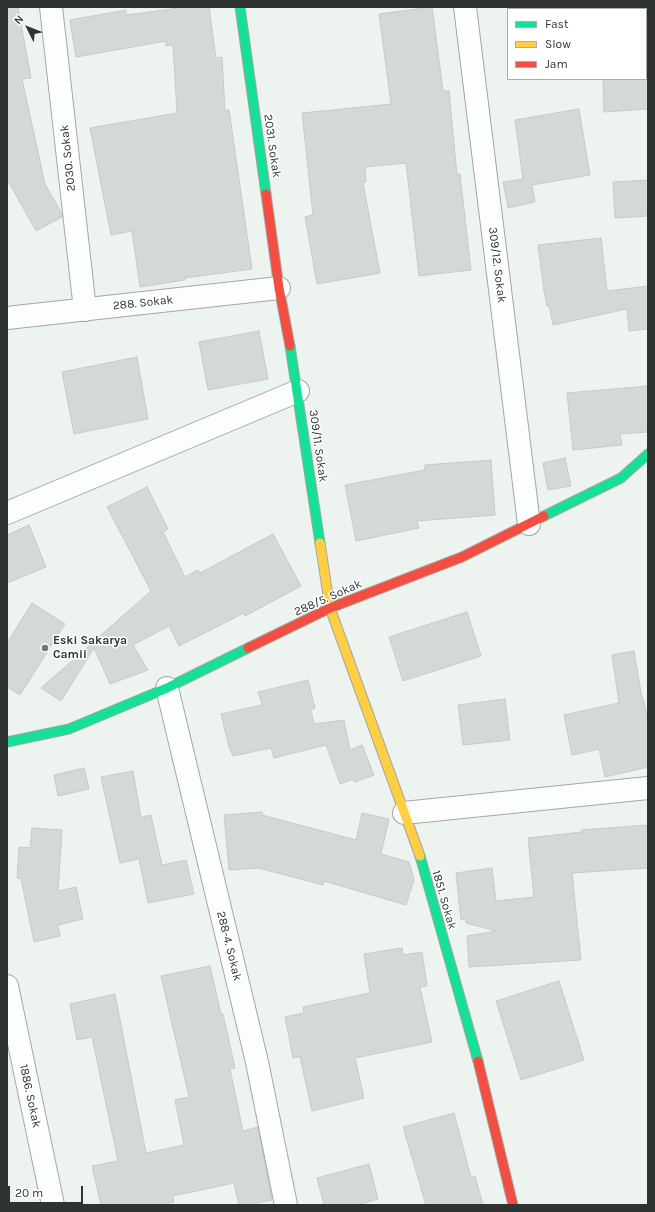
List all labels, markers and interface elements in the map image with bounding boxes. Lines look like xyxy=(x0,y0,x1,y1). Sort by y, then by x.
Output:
north arrow xyxy=(8,8,48,48)
legend xyxy=(507,8,647,80)
text: N xyxy=(11,12,26,27)
text: Fast xyxy=(545,17,568,31)
text: Slow xyxy=(545,37,571,51)
text: Jam xyxy=(545,57,568,71)
street label: 2031. Sokak xyxy=(260,113,284,179)
street label: 2030. Sokak xyxy=(57,124,79,192)
street label: 309/12. Sokak xyxy=(485,226,509,304)
street label: 288. Sokak xyxy=(112,293,174,313)
street label: 309/11. Sokak xyxy=(306,409,330,483)
street label: 288/5. Sokak xyxy=(292,577,364,619)
place label: Eski Sakarya Camii xyxy=(53,634,127,662)
marker: Eski Sakarya Camii xyxy=(40,643,50,653)
street label: 1851. Sokak xyxy=(429,869,459,931)
street label: 288-4. Sokak xyxy=(213,910,245,982)
street label: 1886. Sokak xyxy=(16,1063,44,1129)
scale bar xyxy=(10,1178,85,1204)
text: 20 m xyxy=(15,1186,43,1200)

